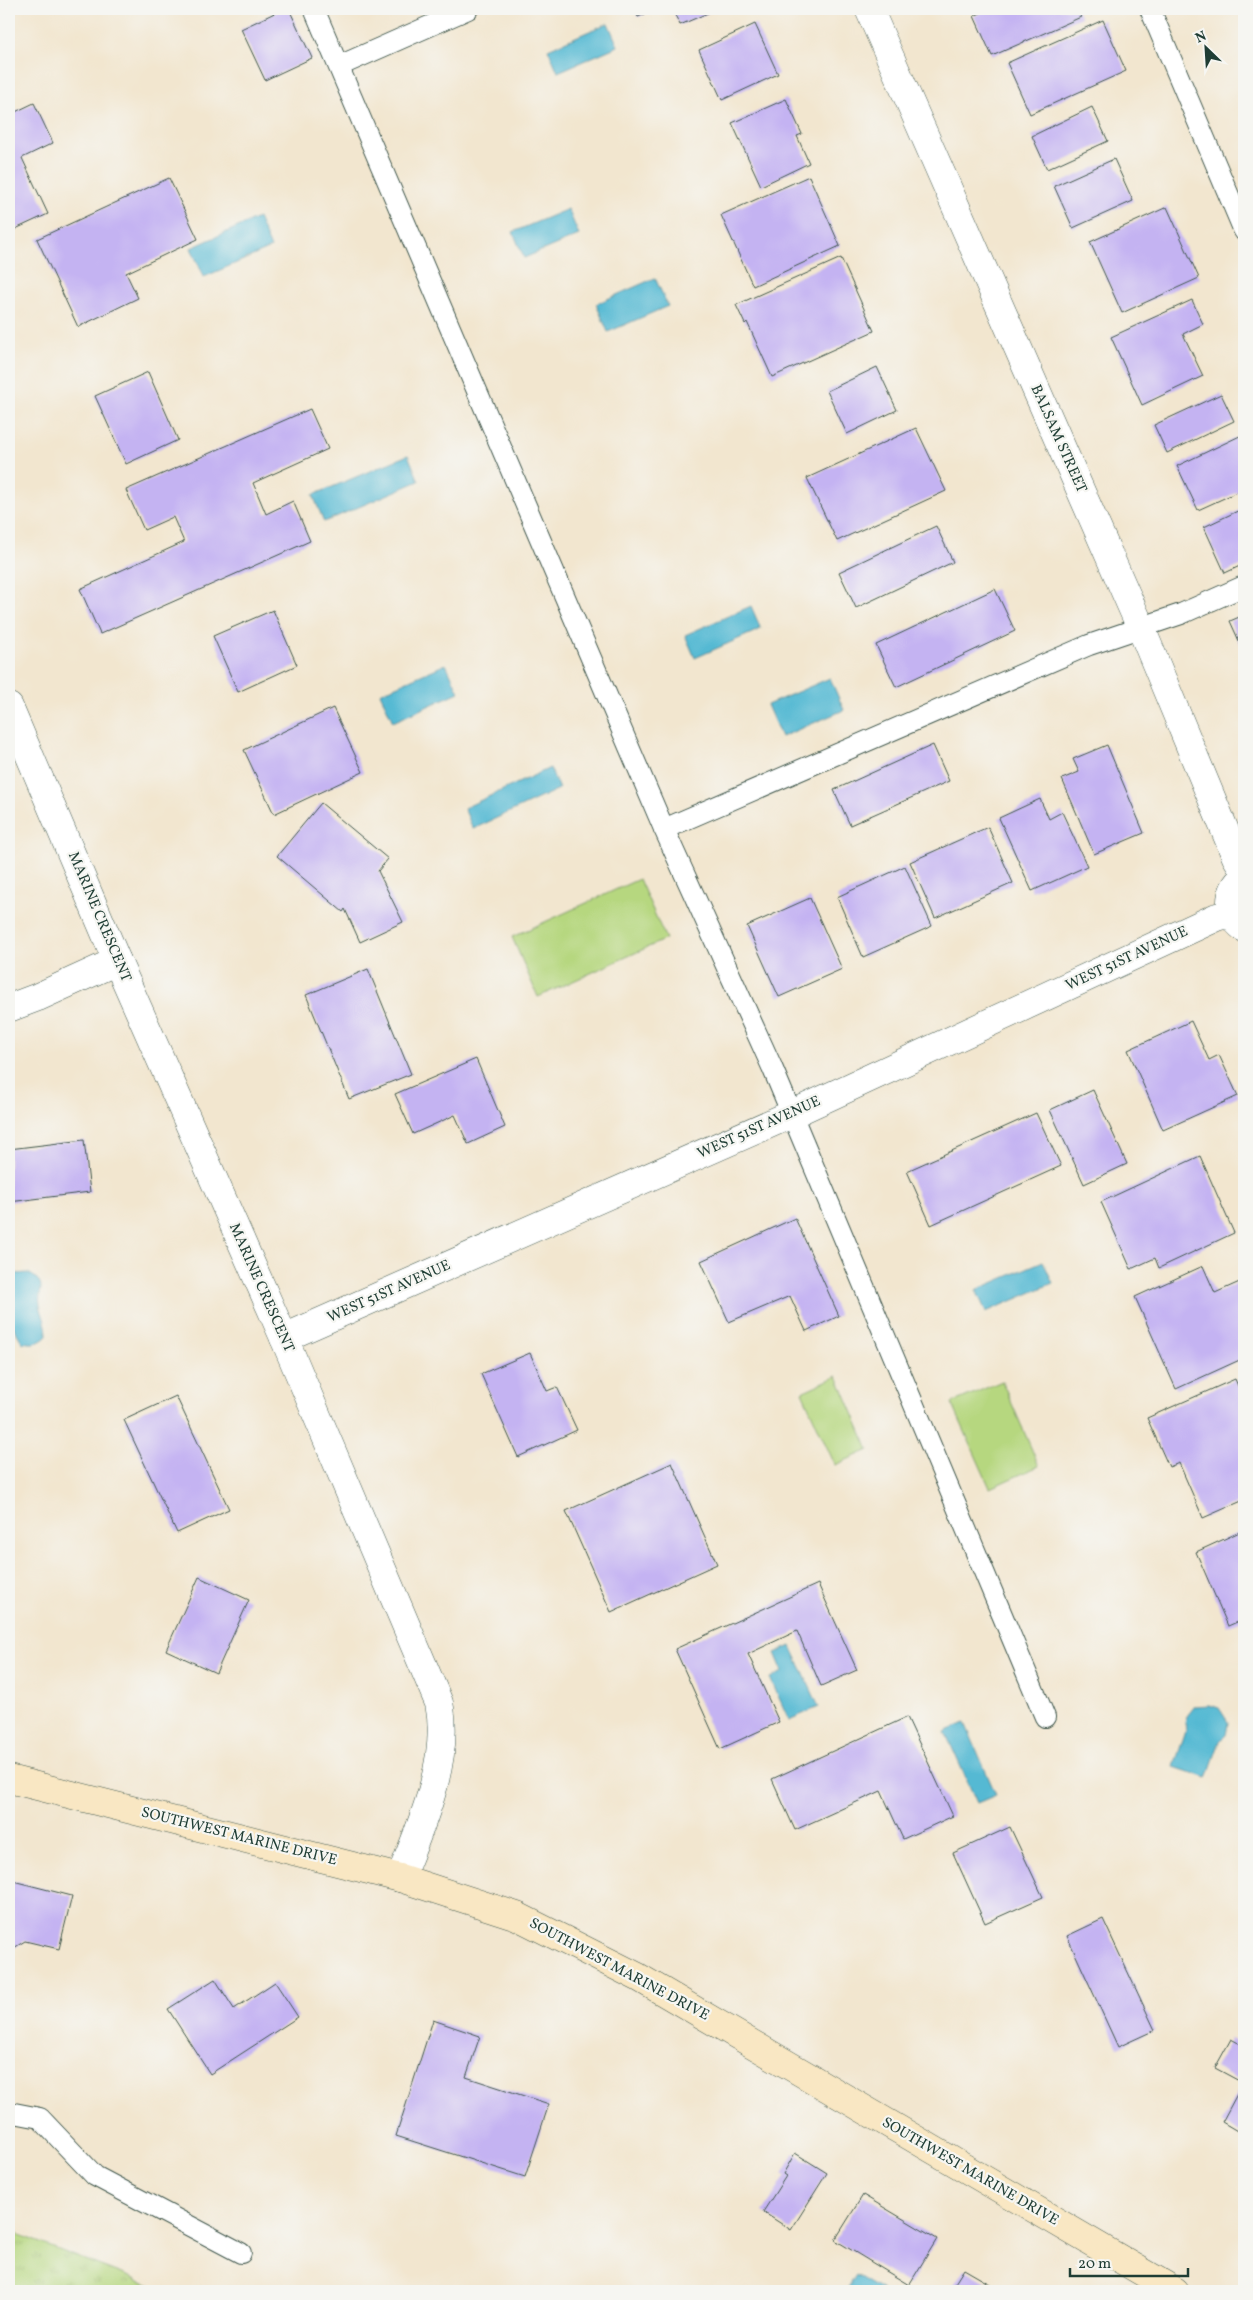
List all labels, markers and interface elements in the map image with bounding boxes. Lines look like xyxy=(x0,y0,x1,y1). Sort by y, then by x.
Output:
north arrow xyxy=(1180,22,1230,72)
text: N xyxy=(1193,27,1210,48)
street label: BALSAM STREET xyxy=(1025,382,1091,497)
street label: MARINE CRESCENT xyxy=(62,849,136,985)
street label: WEST 51ST AVENUE xyxy=(1062,921,1192,997)
street label: WEST 51ST AVENUE xyxy=(694,1091,824,1165)
street label: MARINE CRESCENT xyxy=(223,1220,299,1356)
street label: WEST 51ST AVENUE xyxy=(324,1255,454,1329)
street label: SOUTHWEST MARINE DRIVE xyxy=(139,1802,339,1872)
street label: SOUTHWEST MARINE DRIVE xyxy=(525,1914,713,2026)
street label: SOUTHWEST MARINE DRIVE xyxy=(878,2113,1062,2231)
scale bar xyxy=(1070,2245,1188,2277)
text: 20 m xyxy=(1078,2254,1111,2275)

